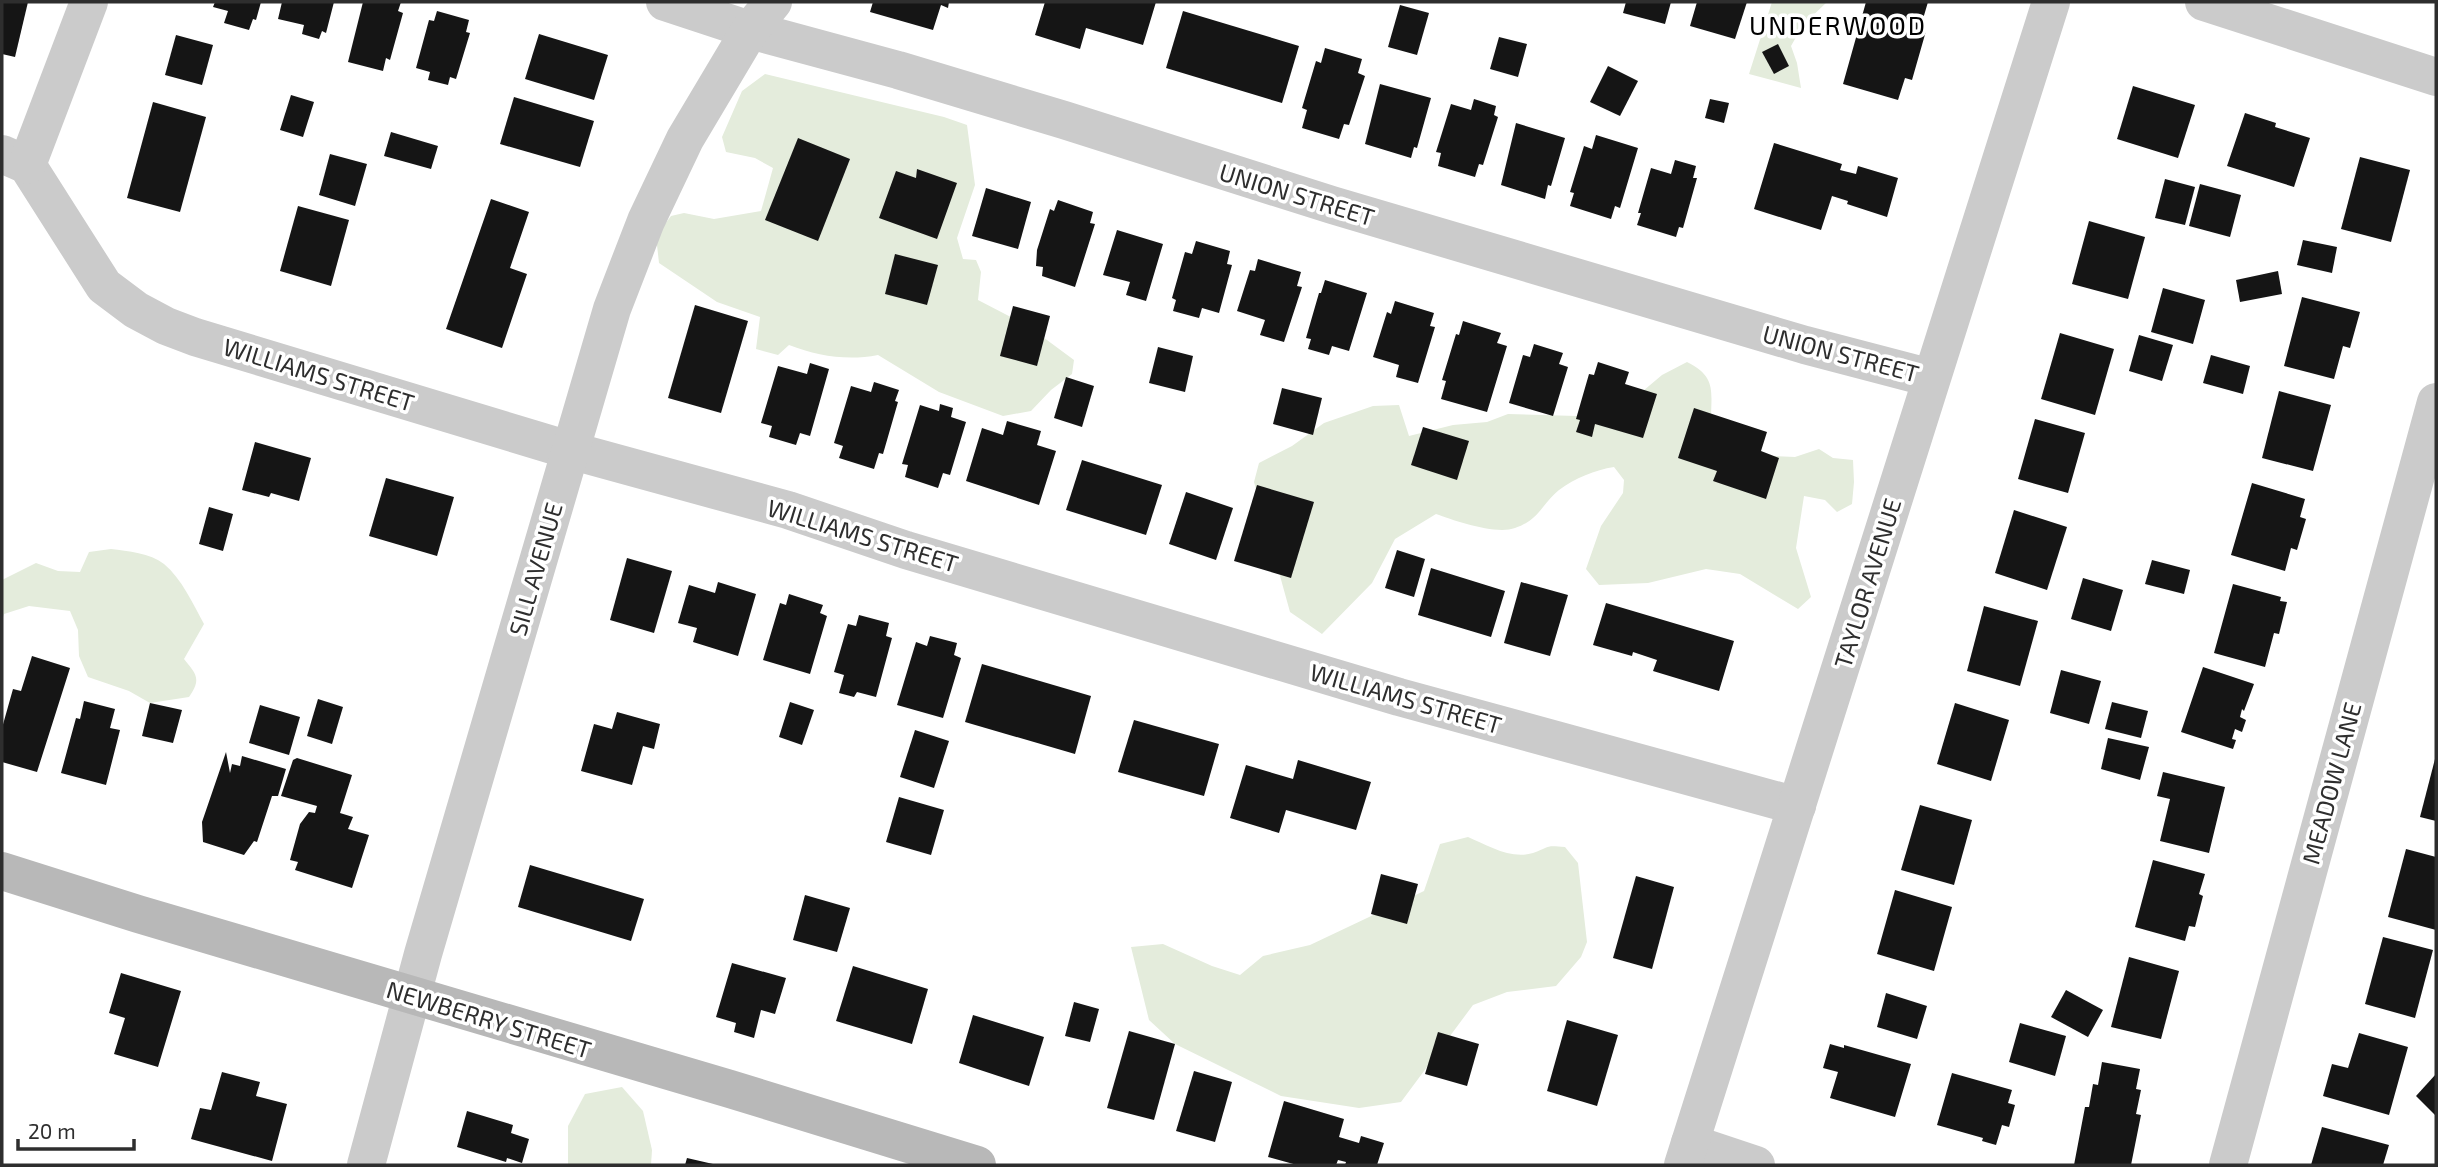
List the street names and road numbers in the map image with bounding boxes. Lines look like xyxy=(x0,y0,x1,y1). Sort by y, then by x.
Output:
street label: UNION STREET xyxy=(1216,157,1378,231)
street label: UNION STREET xyxy=(1760,318,1922,388)
street label: WILLIAMS STREET xyxy=(220,331,418,417)
street label: WILLIAMS STREET xyxy=(764,492,962,578)
street label: TAYLOR AVENUE xyxy=(1827,495,1907,671)
street label: SILL AVENUE xyxy=(502,499,568,639)
street label: WILLIAMS STREET xyxy=(1307,657,1505,739)
street label: MEADOW LANE xyxy=(2295,699,2367,867)
street label: NEWBERRY STREET xyxy=(383,974,595,1064)

